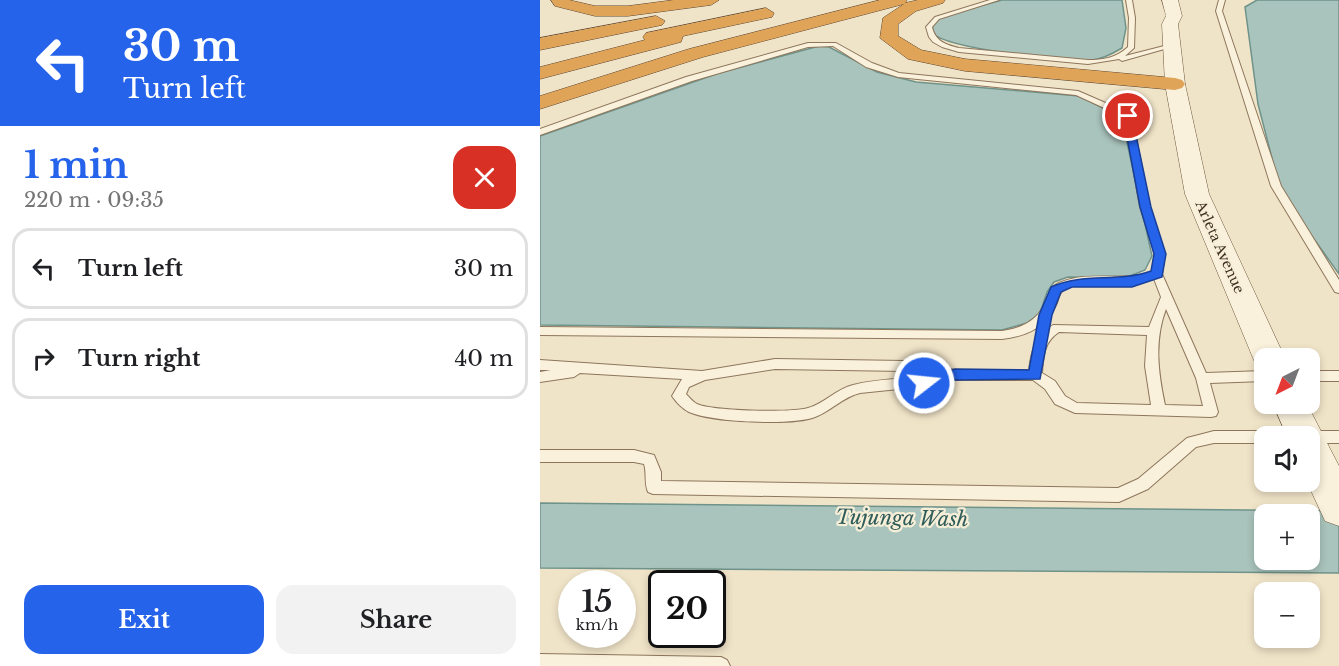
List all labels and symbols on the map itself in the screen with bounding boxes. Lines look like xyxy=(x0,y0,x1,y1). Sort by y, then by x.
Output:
pin xyxy=(1102,90,1153,141)
street label: Arleta Avenue xyxy=(1191,197,1249,296)
north arrow xyxy=(1254,348,1320,414)
position arrow xyxy=(892,351,956,415)
water label: Tujunga Wash xyxy=(835,505,969,531)
speed limit sign: 20 xyxy=(648,570,726,648)

